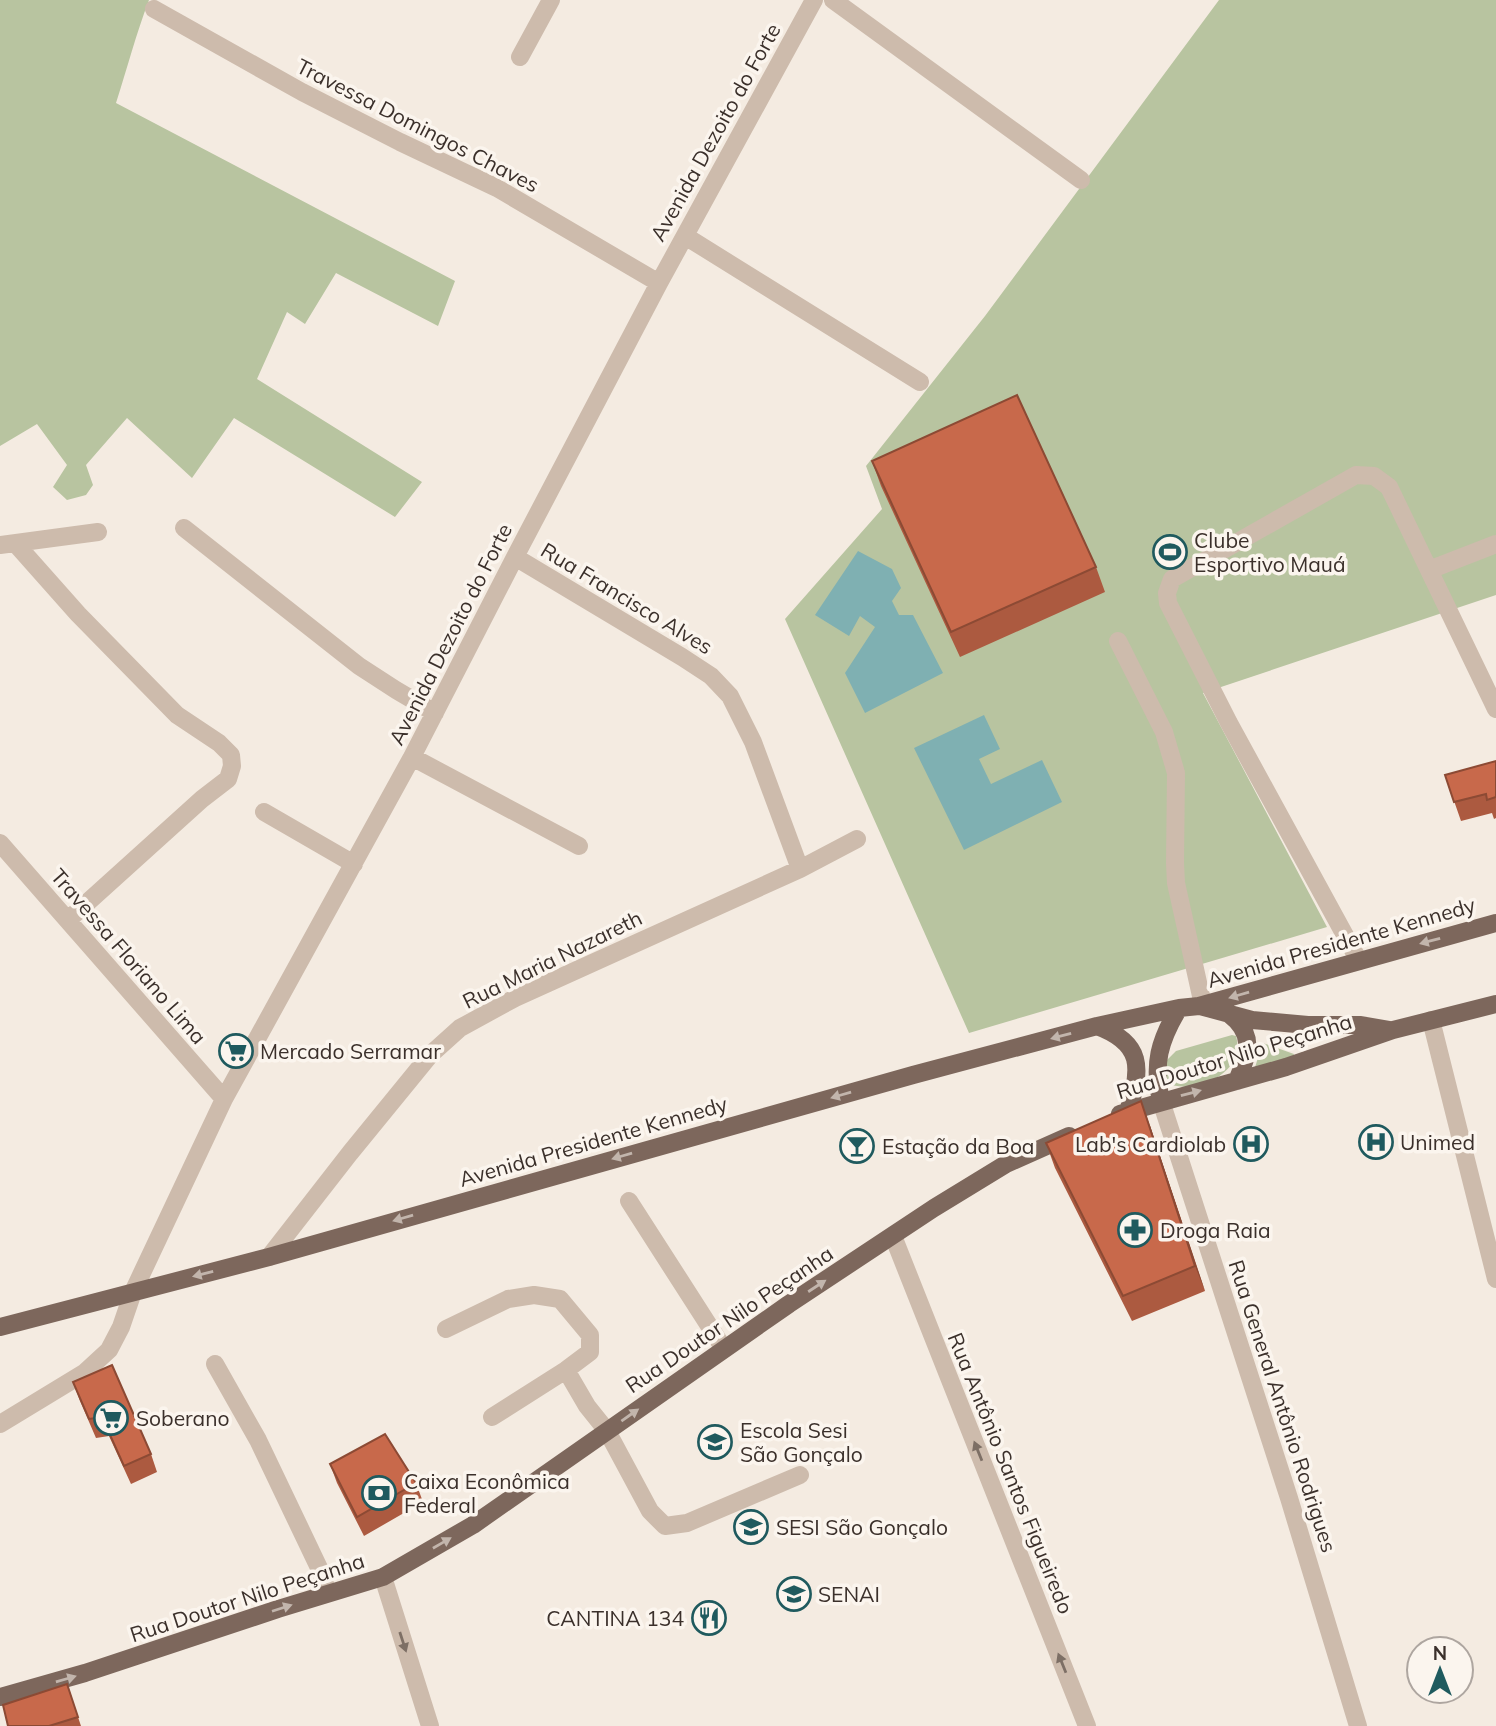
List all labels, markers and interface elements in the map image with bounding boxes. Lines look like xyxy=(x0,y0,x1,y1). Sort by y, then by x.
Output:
street label: Avenida Dezoito do Forte xyxy=(644,19,786,245)
street label: Travessa Domingos Chaves xyxy=(293,52,543,198)
street label: Avenida Dezoito do Forte xyxy=(383,519,517,749)
place label: Clube Esportivo Mauá xyxy=(1194,527,1346,577)
sports icon: Clube Esportivo Mauá xyxy=(1151,533,1189,571)
street label: Rua Francisco Alves xyxy=(537,537,717,659)
street label: Travessa Floriano Lima xyxy=(46,863,212,1049)
street label: Avenida Presidente Kennedy xyxy=(1204,891,1478,993)
street label: Rua Maria Nazareth xyxy=(458,904,646,1014)
one-way arrow xyxy=(1419,936,1441,947)
one-way arrow xyxy=(1228,990,1249,1000)
street label: Rua Doutor Nilo Peçanha xyxy=(1113,1008,1355,1104)
one-way arrow xyxy=(1050,1031,1071,1041)
supermarket icon: Mercado Serramar xyxy=(217,1032,255,1070)
place label: Mercado Serramar xyxy=(260,1038,441,1064)
one-way arrow xyxy=(1181,1088,1202,1098)
street label: Avenida Presidente Kennedy xyxy=(456,1090,730,1192)
one-way arrow xyxy=(830,1090,852,1101)
hospital icon: Unimed xyxy=(1357,1123,1395,1161)
hospital icon: Lab's Cardiolab xyxy=(1232,1125,1270,1163)
bar icon: Estação da Boa xyxy=(838,1127,876,1165)
place label: Unimed xyxy=(1400,1129,1475,1155)
place label: Lab's Cardiolab xyxy=(1075,1131,1226,1157)
place label: Estação da Boa xyxy=(882,1133,1034,1159)
one-way arrow xyxy=(611,1152,632,1162)
pharmacy icon: Droga Raia xyxy=(1116,1211,1154,1249)
one-way arrow xyxy=(392,1214,413,1224)
place label: Droga Raia xyxy=(1160,1217,1271,1243)
street label: Rua Doutor Nilo Peçanha xyxy=(620,1240,838,1398)
street label: Rua General Antônio Rodrigues xyxy=(1223,1257,1343,1555)
one-way arrow xyxy=(192,1269,214,1280)
one-way arrow xyxy=(807,1279,827,1292)
street label: Rua Antônio Santos Figueiredo xyxy=(943,1329,1079,1617)
supermarket icon: Soberano xyxy=(92,1399,130,1437)
place label: Soberano xyxy=(136,1405,230,1431)
one-way arrow xyxy=(621,1408,639,1422)
place label: Escola Sesi São Gonçalo xyxy=(740,1417,863,1467)
school or university icon: Escola Sesi São Gonçalo xyxy=(696,1423,734,1461)
one-way arrow xyxy=(973,1440,984,1461)
place label: Caixa Econômica Federal xyxy=(404,1468,570,1518)
bank icon: Caixa Econômica Federal xyxy=(360,1474,398,1512)
school or university icon: SESI São Gonçalo xyxy=(732,1508,770,1546)
place label: SESI São Gonçalo xyxy=(776,1514,948,1540)
one-way arrow xyxy=(432,1537,451,1549)
street label: Rua Doutor Nilo Peçanha xyxy=(127,1547,367,1647)
school or university icon: SENAI xyxy=(775,1575,813,1613)
place label: SENAI xyxy=(818,1581,880,1607)
restaurant icon: CANTINA 134 xyxy=(690,1599,728,1637)
one-way arrow xyxy=(271,1602,292,1612)
place label: CANTINA 134 xyxy=(546,1605,684,1631)
one-way arrow xyxy=(399,1631,409,1652)
north arrow xyxy=(1405,1635,1475,1705)
text: N xyxy=(1433,1641,1447,1665)
one-way arrow xyxy=(1057,1652,1068,1673)
one-way arrow xyxy=(55,1673,76,1683)

